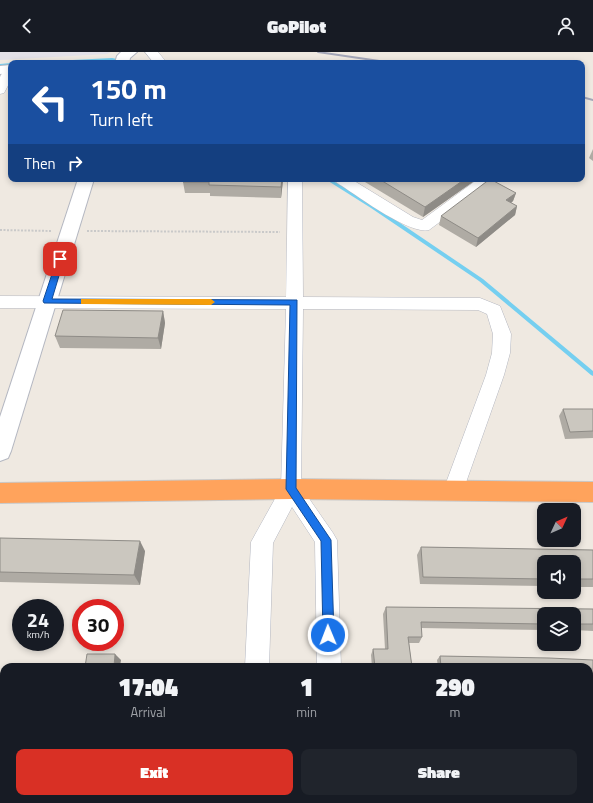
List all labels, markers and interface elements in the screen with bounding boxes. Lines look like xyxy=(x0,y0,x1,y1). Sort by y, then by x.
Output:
text: GoPilot xyxy=(267,13,326,40)
icon: back xyxy=(16,15,38,37)
icon: person xyxy=(555,15,577,37)
text: 150 m xyxy=(90,67,167,110)
icon: left xyxy=(24,76,76,128)
text: Turn left xyxy=(90,106,153,133)
text: Then xyxy=(24,152,56,175)
icon: right xyxy=(64,152,86,174)
pin xyxy=(43,242,77,276)
icon: arrive xyxy=(49,248,71,270)
north arrow xyxy=(537,503,581,547)
map controls xyxy=(537,503,581,651)
button: sound xyxy=(537,555,581,599)
speed limit sign: 30 xyxy=(72,599,124,651)
text: 24 xyxy=(27,604,49,635)
button: layers xyxy=(537,607,581,651)
position arrow xyxy=(307,614,349,656)
text: km/h xyxy=(27,627,49,642)
text: 17:04 xyxy=(118,669,178,705)
text: 1 xyxy=(300,669,313,705)
text: 290 xyxy=(435,669,475,705)
text: Arrival xyxy=(130,702,166,722)
text: min xyxy=(296,702,317,722)
text: m xyxy=(449,702,460,722)
button: Exit xyxy=(16,749,293,795)
button: Share xyxy=(301,749,577,795)

